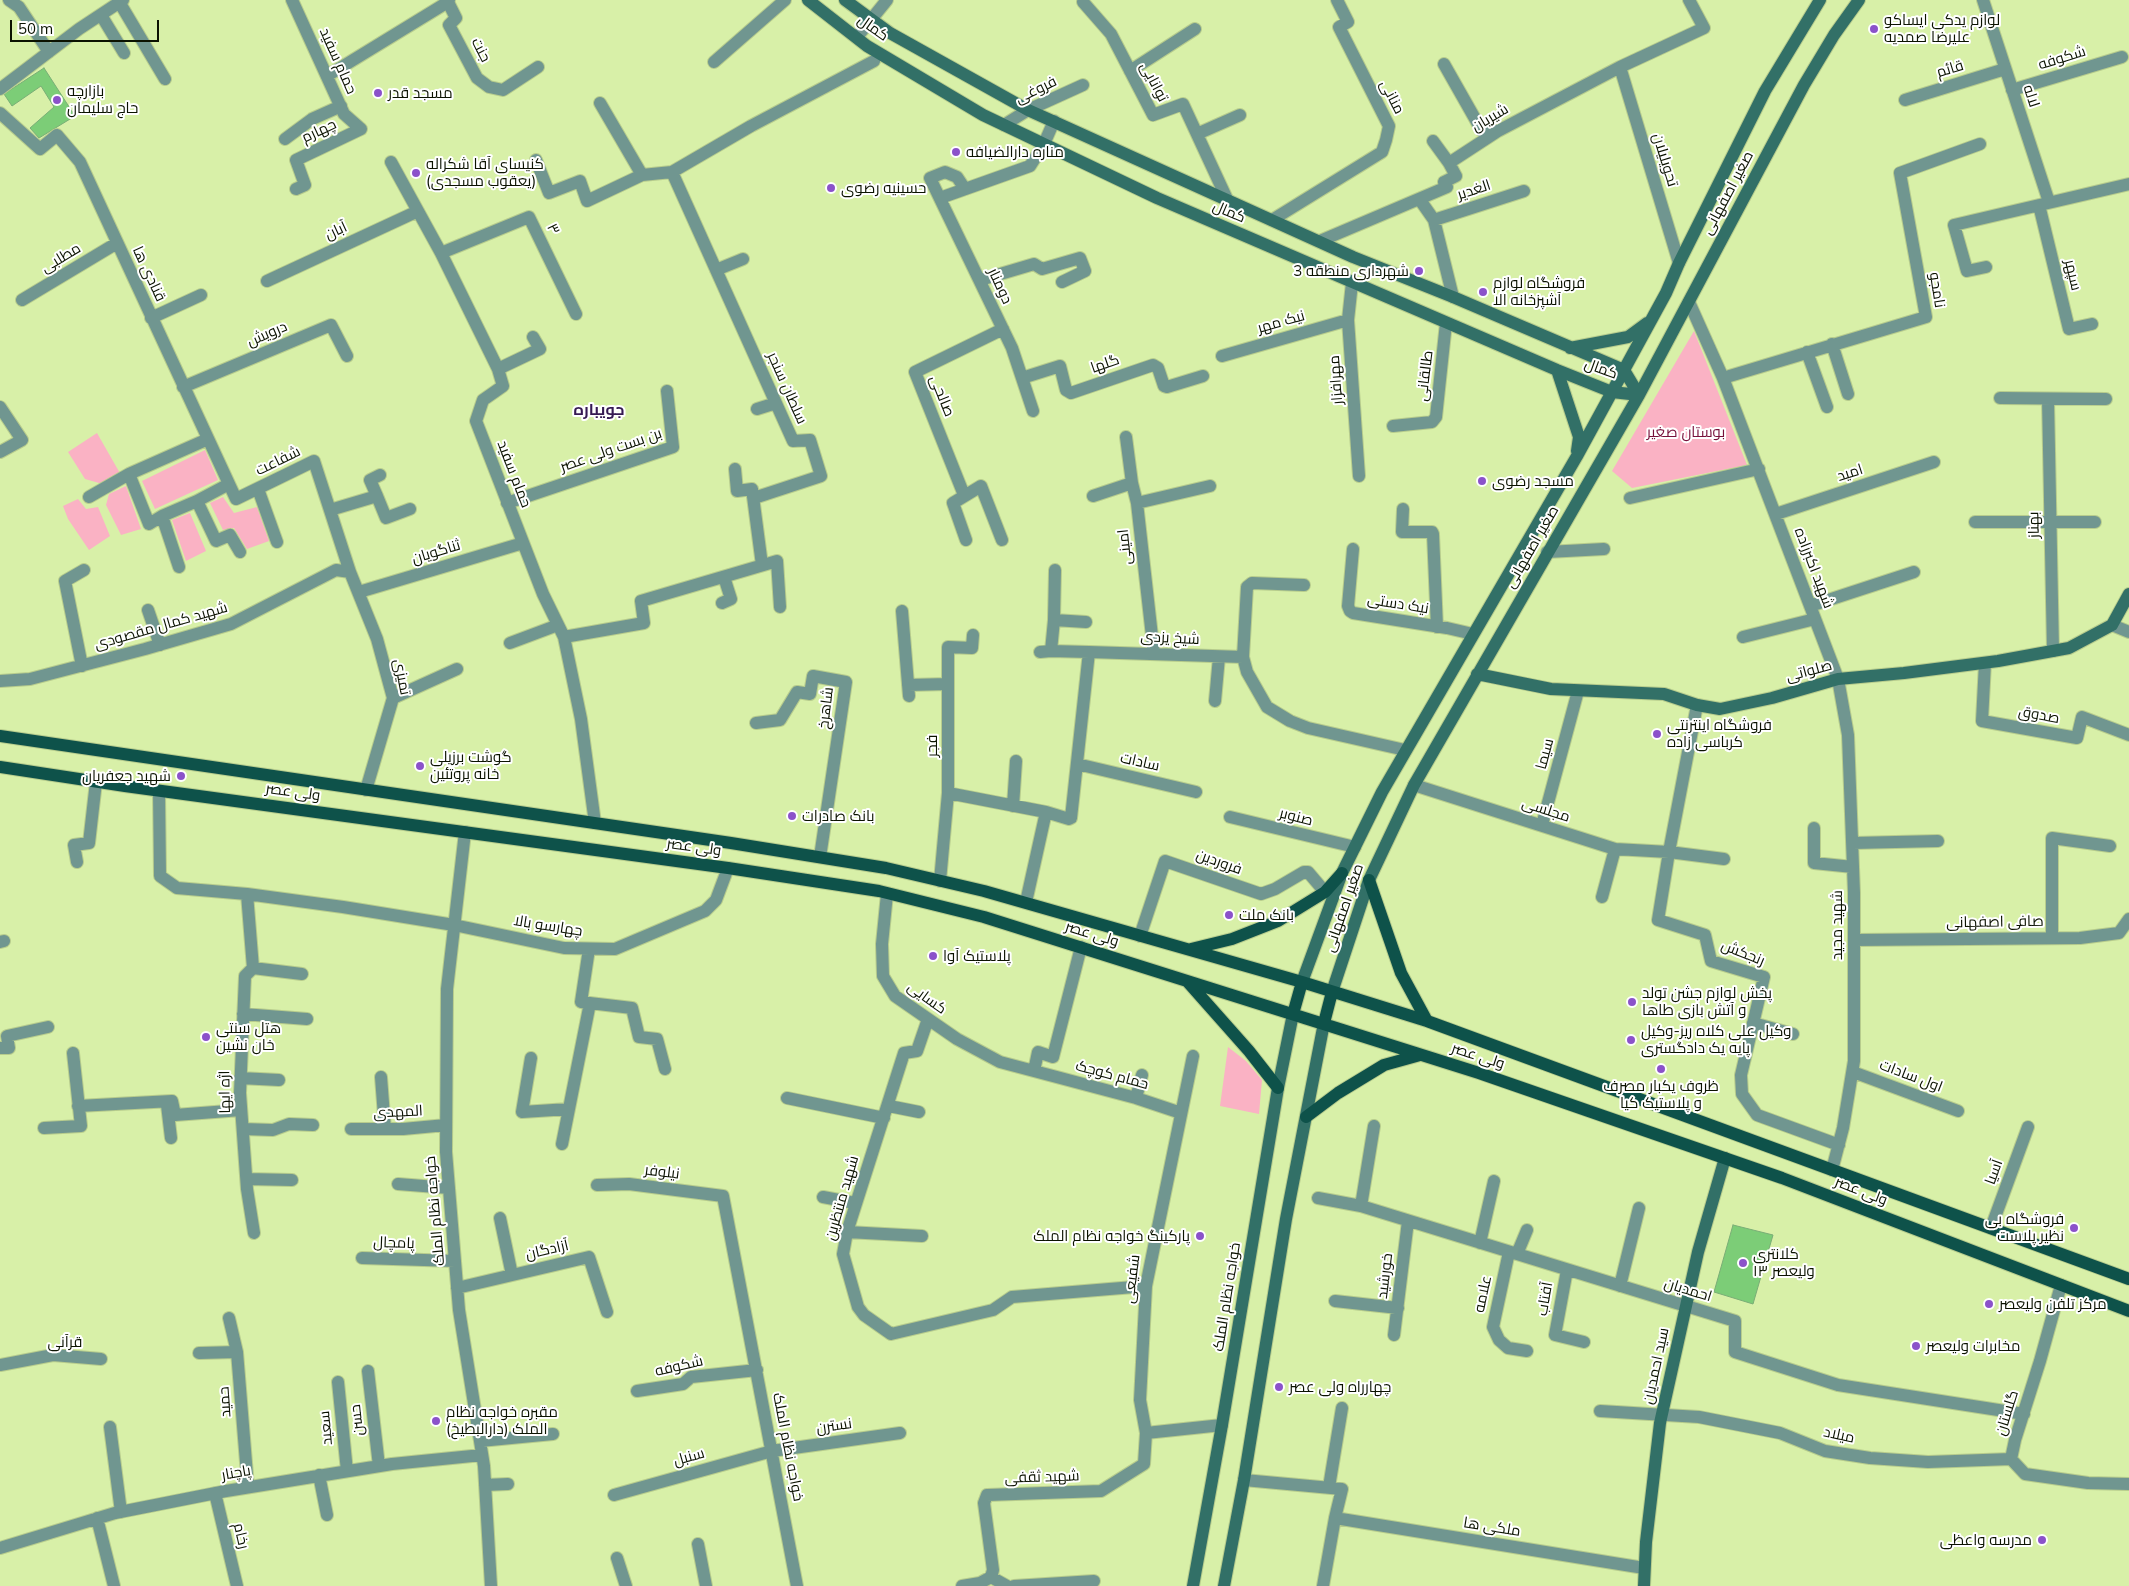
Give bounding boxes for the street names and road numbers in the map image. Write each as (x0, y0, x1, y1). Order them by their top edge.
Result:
street label: کمال (854, 11, 892, 45)
street label: حمام سفید (315, 25, 361, 97)
street label: جنت (467, 35, 495, 65)
street label: شکوفه (2036, 42, 2088, 74)
street label: قائم (1934, 56, 1966, 82)
street label: توانایی (1136, 59, 1172, 105)
street label: فروغی (1012, 72, 1060, 108)
street label: منانی (1376, 77, 1408, 117)
street label: لاله (2019, 83, 2043, 109)
street label: شیریان (1468, 100, 1512, 136)
street label: چهارم (299, 115, 339, 147)
street label: تحویلیلان (1648, 131, 1682, 189)
street label: صغیر اصفهانی (1698, 148, 1758, 238)
street label: الغدیر (1455, 176, 1493, 204)
street label: کمال (1210, 197, 1248, 227)
street label: آبان (322, 218, 350, 244)
street label: ۳ (543, 220, 563, 238)
street label: مطلبی (38, 239, 84, 277)
street label: قنادی ها (128, 244, 170, 304)
street label: سپهر (2061, 258, 2085, 292)
street label: دومنار (984, 265, 1016, 307)
street label: نامجو (1925, 271, 1949, 309)
street label: نیک مهر (1255, 307, 1307, 337)
street label: درویش (244, 317, 290, 351)
street label: سلطان سنجر (763, 349, 811, 427)
street label: طالقانی (1413, 350, 1437, 402)
street label: گلها (1088, 351, 1122, 377)
street label: مهرافزار (1325, 355, 1347, 405)
street label: کمال (1582, 355, 1620, 383)
street label: صالحی (926, 373, 958, 419)
street label: بن بست ولی عصر (558, 424, 664, 476)
street label: حمام سفید (493, 438, 535, 510)
street label: شفاعت (253, 442, 303, 480)
street label: امید (1835, 460, 1865, 486)
street label: صغیر اصفهانی (1501, 503, 1563, 591)
street label: بهناز (2025, 512, 2043, 538)
street label: شهید اکبرزاده (1790, 525, 1838, 611)
street label: امینی (1114, 528, 1136, 566)
street label: ثناگویان (409, 536, 463, 568)
street label: نیک دستی (1366, 590, 1430, 618)
street label: شهید کمال مقصودی (92, 598, 230, 654)
street label: شیخ یزدی (1140, 627, 1200, 649)
street label: صلواتی (1784, 656, 1834, 686)
street label: تمیزی (390, 657, 414, 697)
street label: شاهرخ (815, 686, 837, 730)
street label: صدوق (2017, 703, 2061, 727)
street label: فجر (923, 735, 941, 757)
street label: سیما (1532, 737, 1558, 771)
street label: سادات (1119, 749, 1161, 775)
street label: ولی عصر (264, 779, 322, 805)
street label: مجلسی (1520, 794, 1572, 826)
street label: صنوبر (1277, 804, 1315, 830)
street label: ولی عصر (665, 834, 723, 860)
street label: فروردین (1194, 845, 1244, 879)
street label: صغیر اصفهانی (1320, 861, 1368, 955)
street label: شهید مجید (1828, 890, 1846, 960)
street label: چهارسو بالا (512, 912, 584, 940)
street label: صافی اصفهانی (1946, 912, 2044, 932)
street label: ولی عصر (1063, 917, 1121, 951)
street label: رنجکش (1719, 936, 1767, 970)
street label: کسایی (904, 978, 950, 1018)
street label: ولی عصر (1449, 1039, 1507, 1073)
street label: اول سادات (1877, 1056, 1945, 1096)
street label: حمام کوچک (1074, 1057, 1150, 1093)
street label: اژه ایها (216, 1070, 234, 1114)
street label: المهدی (373, 1102, 423, 1122)
street label: شهید منتظرین (821, 1154, 863, 1242)
street label: خواجه نظام الملک (421, 1155, 449, 1267)
street label: آسیا (1981, 1157, 2007, 1187)
street label: نیلوفر (643, 1161, 681, 1183)
street label: ولی عصر (1832, 1173, 1890, 1209)
street label: پامچال (373, 1233, 415, 1253)
street label: آزادگان (524, 1236, 570, 1264)
street label: خواجه نظام الملک (1210, 1241, 1244, 1353)
street label: خورشید (1373, 1252, 1397, 1300)
street label: شفیعی (1120, 1253, 1144, 1305)
street label: علامه (1470, 1274, 1496, 1314)
street label: احمدیان (1662, 1274, 1714, 1306)
street label: آفتاب (1533, 1281, 1557, 1317)
street label: سید احمدیان (1639, 1326, 1673, 1406)
street label: قرآنی (48, 1333, 82, 1351)
street label: شکوفه (653, 1352, 705, 1380)
street label: حمید (215, 1386, 235, 1418)
street label: گلستان (1992, 1388, 2022, 1438)
street label: خواجه نظام الملک (769, 1391, 807, 1503)
street label: حسن (346, 1403, 368, 1437)
street label: سعید (316, 1410, 336, 1446)
street label: نسترن (815, 1415, 853, 1437)
street label: میلاد (1822, 1423, 1856, 1447)
street label: سنبل (671, 1444, 707, 1470)
street label: پاچنار (220, 1462, 252, 1484)
street label: شهید ثقفی (1004, 1467, 1080, 1487)
street label: ملکی ها (1462, 1514, 1522, 1540)
street label: رخام (229, 1521, 253, 1551)

